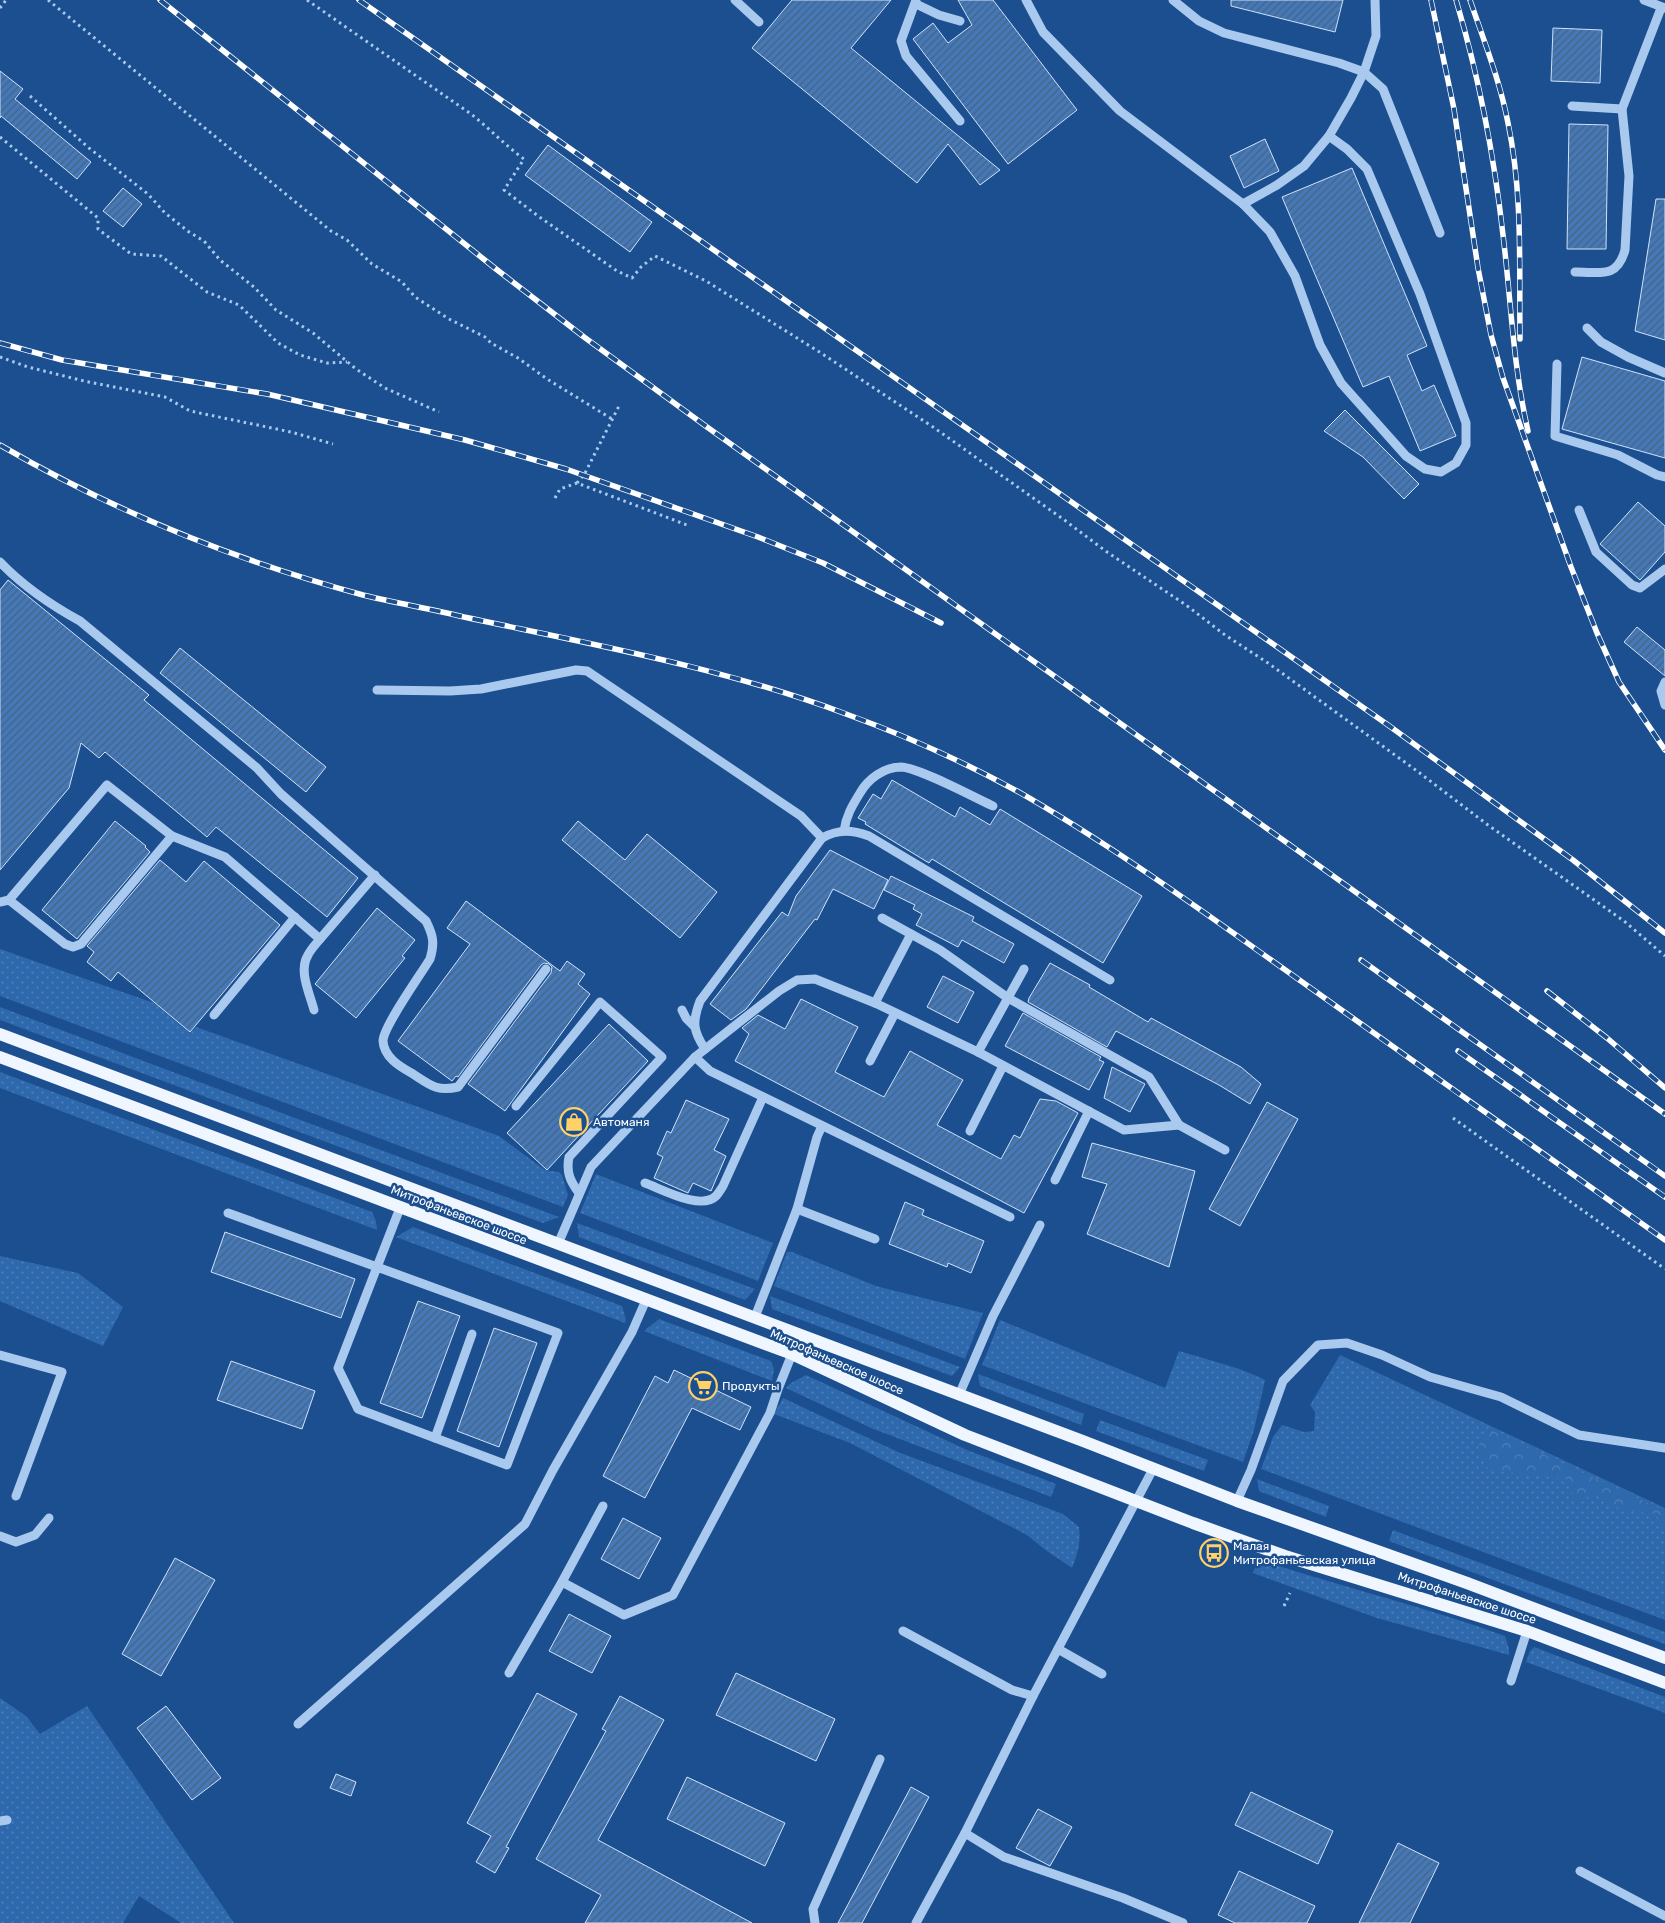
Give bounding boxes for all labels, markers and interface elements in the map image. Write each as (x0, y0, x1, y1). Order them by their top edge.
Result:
shop icon: Автоманя (559, 1107, 589, 1137)
place label: Автоманя (593, 1115, 649, 1129)
street label: Митрофаньевское шоссе (389, 1183, 529, 1248)
street label: Митрофаньевское шоссе (768, 1326, 906, 1398)
supermarket icon: Продукты (688, 1371, 718, 1401)
place label: Продукты (722, 1379, 779, 1393)
bus stop icon: Малая Митрофаньевская улица (1199, 1538, 1229, 1568)
place label: Малая Митрофаньевская улица (1233, 1539, 1376, 1567)
street label: Митрофаньевское шоссе (1396, 1569, 1538, 1627)

